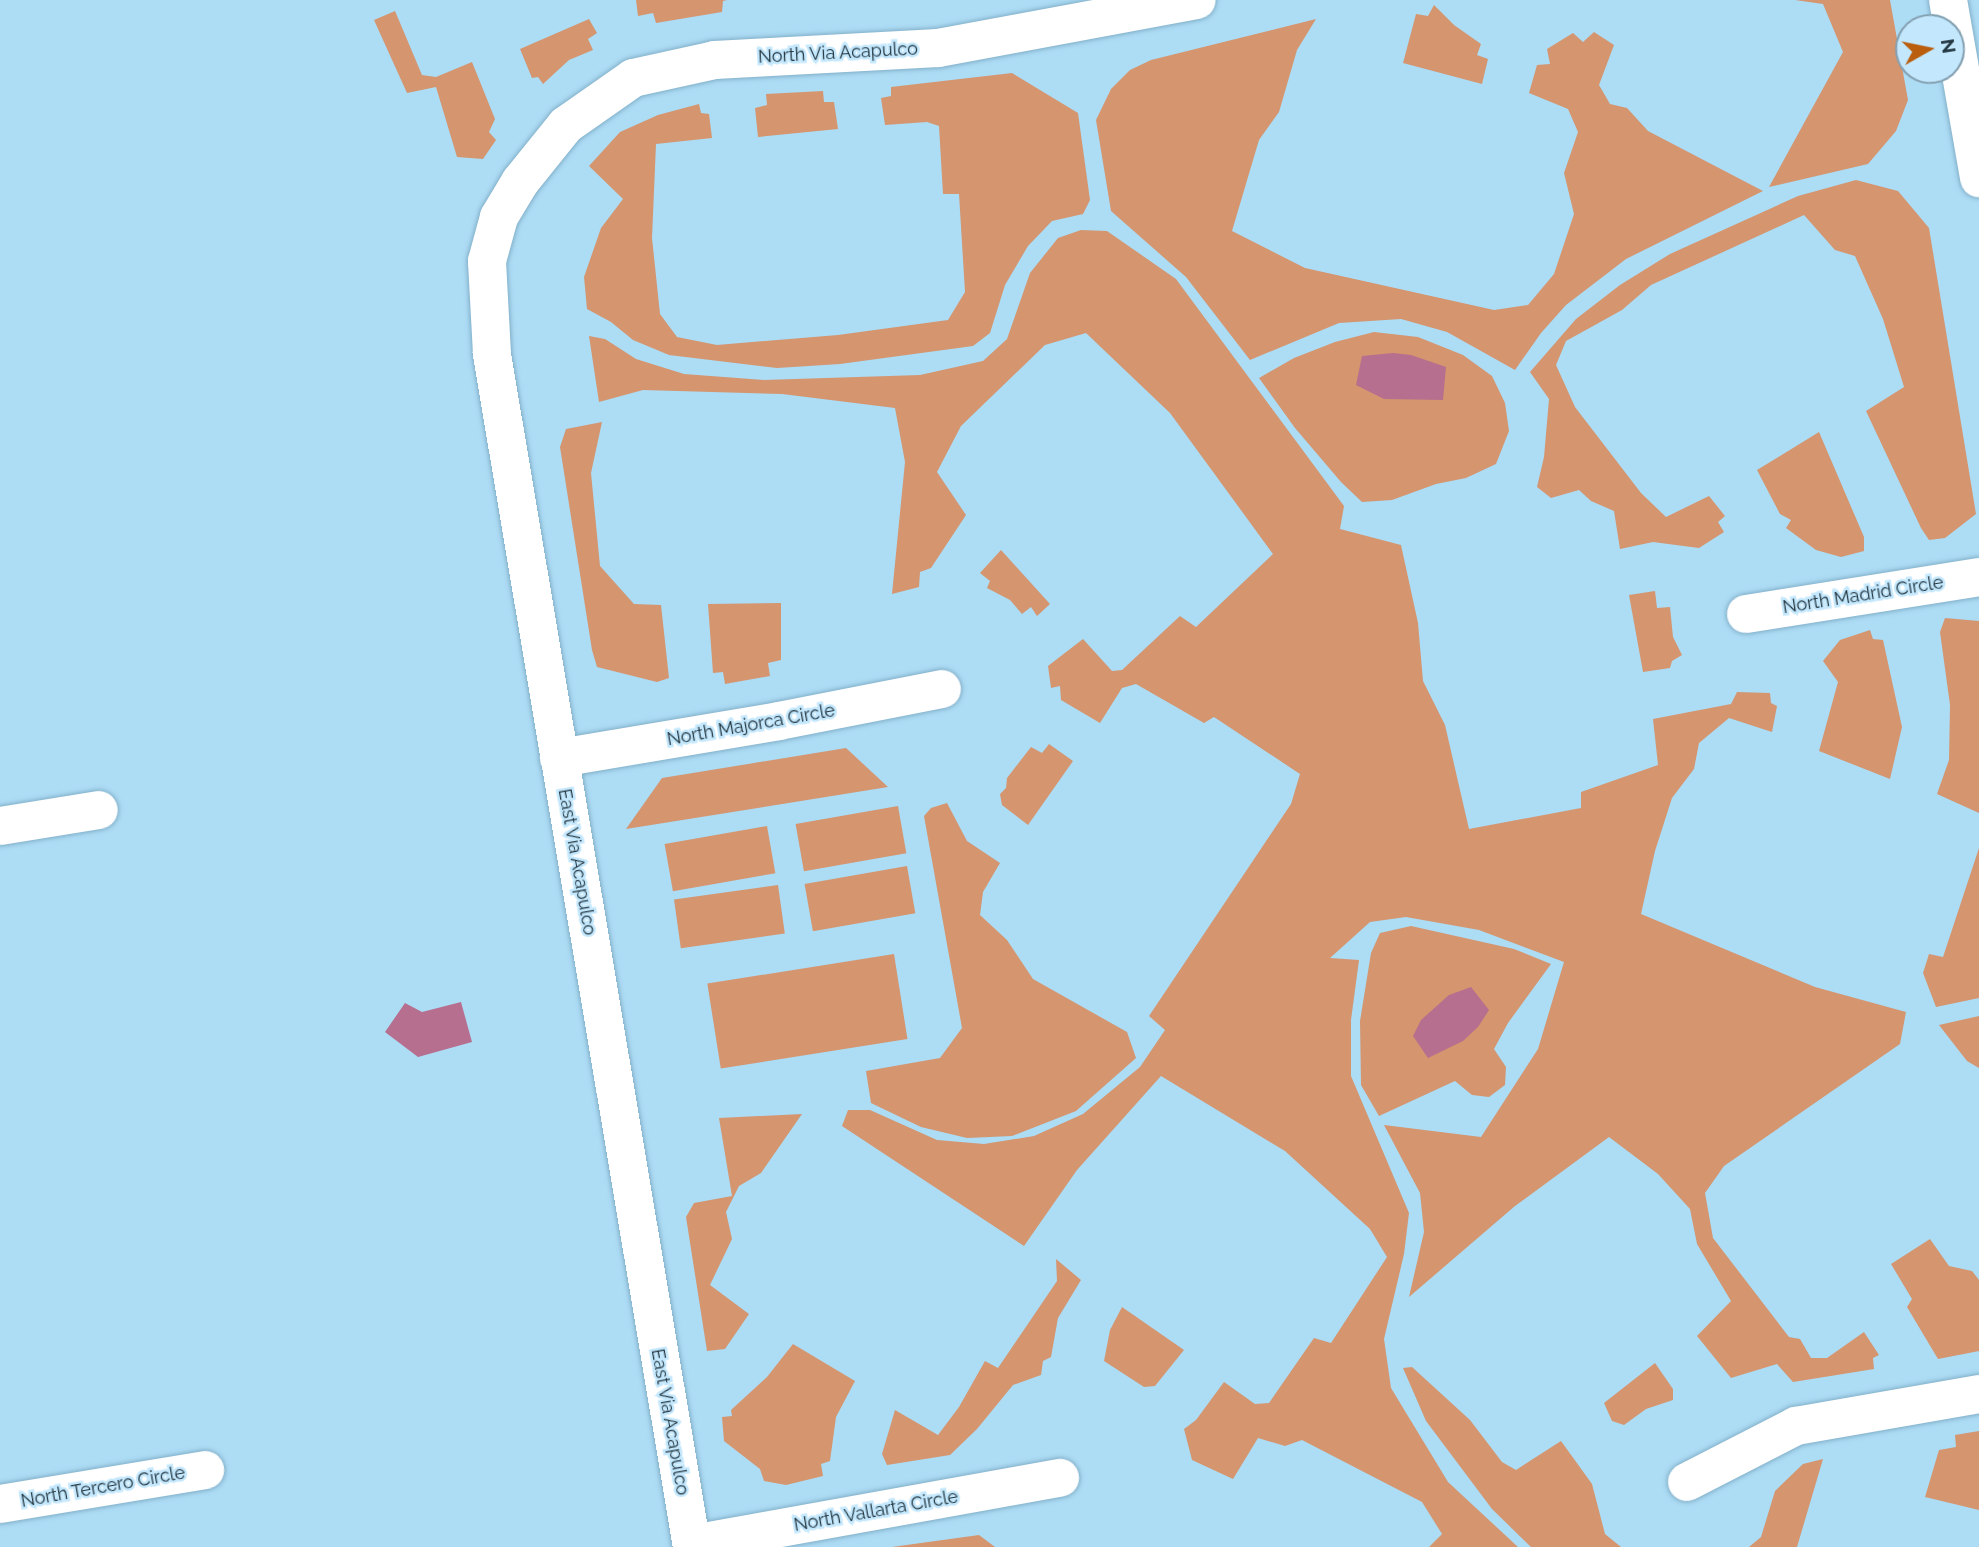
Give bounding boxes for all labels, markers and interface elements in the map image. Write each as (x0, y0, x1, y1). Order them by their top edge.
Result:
north arrow (1895, 14, 1965, 84)
text: N (1937, 37, 1961, 55)
street label: North Via Acapulco (757, 38, 919, 68)
street label: North Madrid Circle (1781, 572, 1945, 618)
street label: North Majorca Circle (665, 700, 837, 750)
street label: East Via Acapulco (553, 787, 601, 937)
street label: East Via Acapulco (646, 1347, 694, 1497)
street label: North Tercero Circle (19, 1462, 187, 1512)
street label: North Vallarta Circle (792, 1486, 960, 1536)

